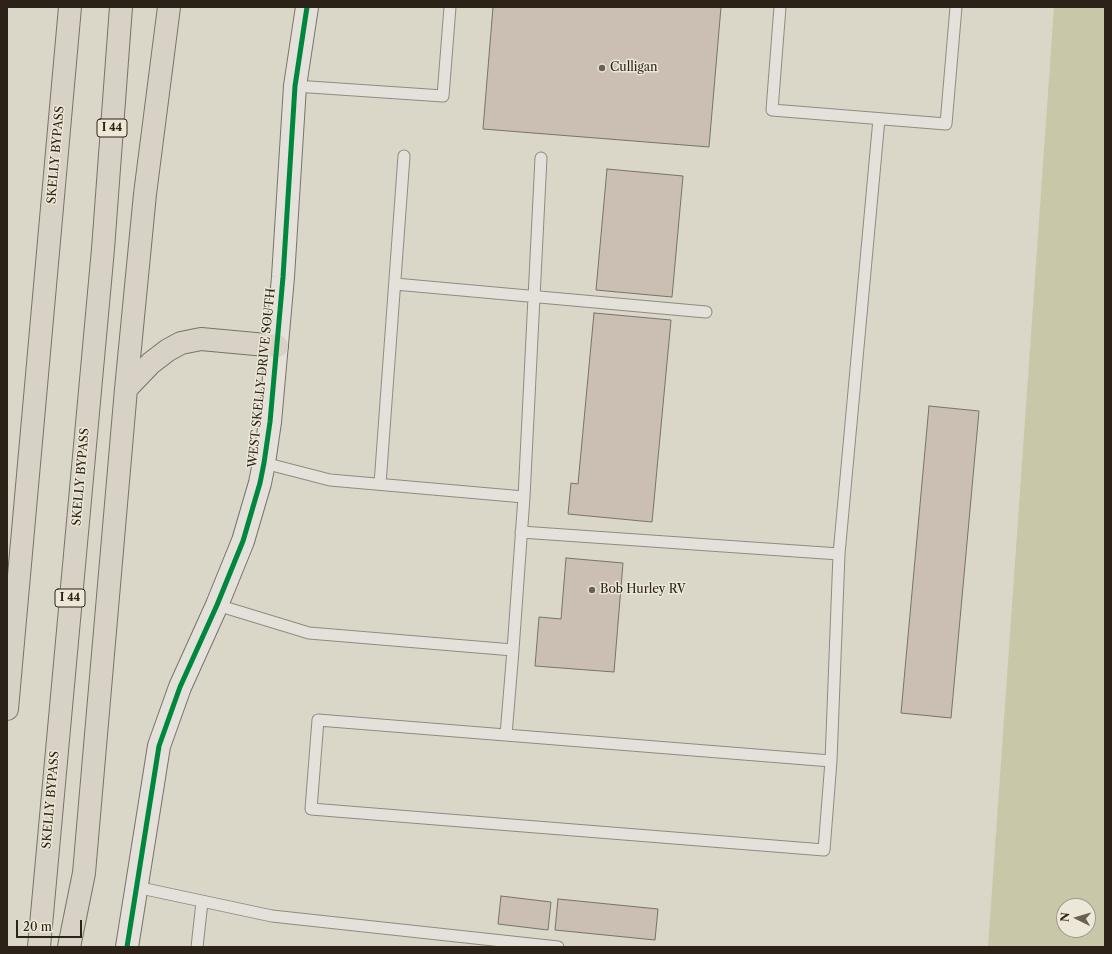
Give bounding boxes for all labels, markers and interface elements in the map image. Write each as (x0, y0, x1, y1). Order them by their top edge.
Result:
place label: Culligan (610, 61, 658, 75)
marker: Culligan (597, 63, 607, 73)
street label: SKELLY BYPASS (45, 105, 67, 205)
road number: I 44 (97, 119, 127, 137)
street label: WEST SKELLY DRIVE SOUTH (245, 287, 279, 469)
street label: SKELLY BYPASS (70, 427, 92, 527)
place label: Bob Hurley RV (600, 583, 686, 597)
marker: Bob Hurley RV (587, 585, 597, 595)
road number: I 44 (55, 589, 85, 607)
street label: SKELLY BYPASS (40, 750, 62, 850)
north arrow (1056, 898, 1096, 938)
scale bar (18, 912, 84, 938)
text: N (1058, 912, 1072, 922)
text: 20 m (23, 919, 52, 934)

